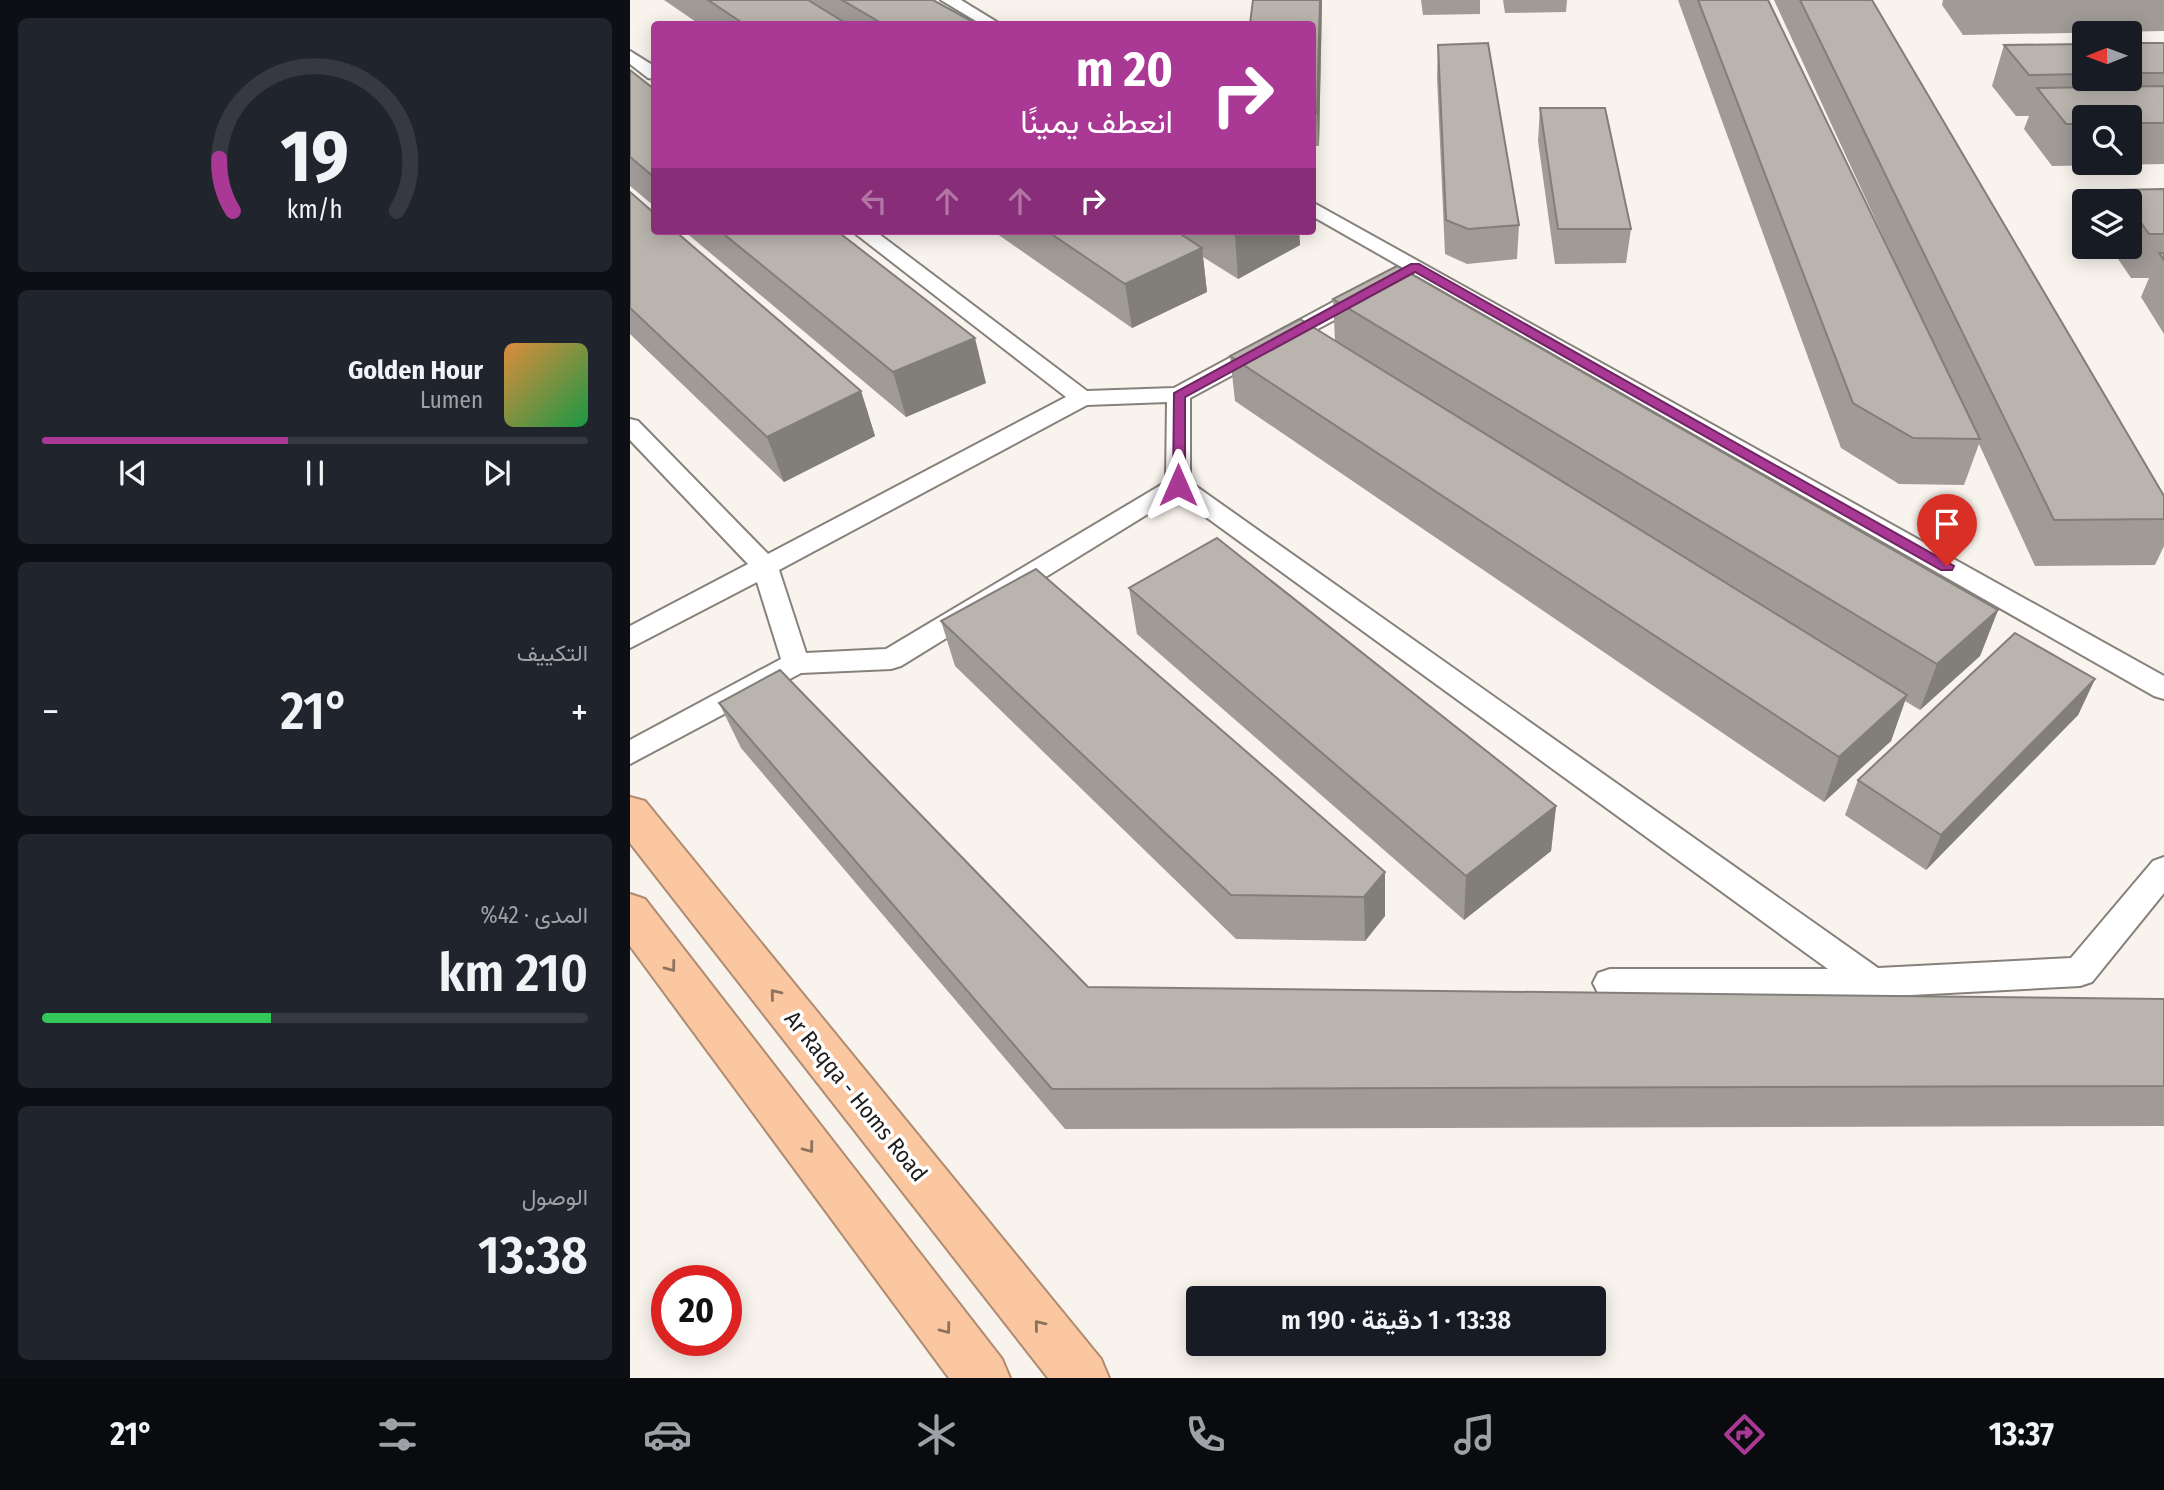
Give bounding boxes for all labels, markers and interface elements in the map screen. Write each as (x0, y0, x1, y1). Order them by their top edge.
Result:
north arrow (2072, 21, 2142, 91)
map controls (2072, 21, 2142, 259)
text: 20 m (1076, 40, 1173, 99)
icon: right (1197, 49, 1288, 140)
text: انعطف يمينًا (1020, 103, 1173, 141)
button: search (2072, 105, 2142, 175)
text: 19 (281, 113, 349, 200)
icon: left (855, 182, 893, 220)
icon: ahead (928, 182, 966, 220)
icon: ahead (1001, 182, 1039, 220)
icon: right (1074, 182, 1112, 220)
button: layers (2072, 189, 2142, 259)
text: km/h (287, 195, 343, 225)
text: Golden Hour (348, 355, 483, 386)
text: Lumen (420, 386, 483, 414)
position arrow (1141, 448, 1215, 522)
icon: previous (114, 454, 152, 492)
icon: pause (296, 454, 334, 492)
icon: next (478, 454, 516, 492)
pin (1917, 494, 1977, 566)
icon: arrive (1928, 505, 1966, 543)
text: التكييف (517, 639, 588, 667)
text: 21° (280, 680, 349, 743)
text: − (42, 689, 59, 735)
text: + (571, 689, 588, 735)
text: المدى · 42% (481, 901, 588, 929)
text: 210 km (439, 942, 588, 1005)
one-way arrow (663, 959, 676, 971)
one-way arrow (770, 990, 783, 1002)
street label: Ar Raqqa - Homs Road (779, 1005, 933, 1187)
one-way arrow (800, 1140, 813, 1153)
text: الوصول (522, 1183, 588, 1211)
text: 13:38 (478, 1224, 588, 1287)
speed limit sign: 20 (651, 1265, 742, 1356)
text: 13:38 · 1 دقيقة · 190 m (1281, 1305, 1511, 1336)
one-way arrow (1035, 1320, 1048, 1332)
one-way arrow (938, 1321, 950, 1334)
icon: filters (373, 1410, 422, 1459)
icon: car (643, 1410, 692, 1459)
icon: climate (912, 1410, 961, 1459)
icon: phone (1181, 1410, 1230, 1459)
icon: music (1450, 1410, 1499, 1459)
icon: directions (1720, 1410, 1769, 1459)
text: 21° (110, 1415, 153, 1453)
text: 13:37 (1989, 1415, 2054, 1453)

